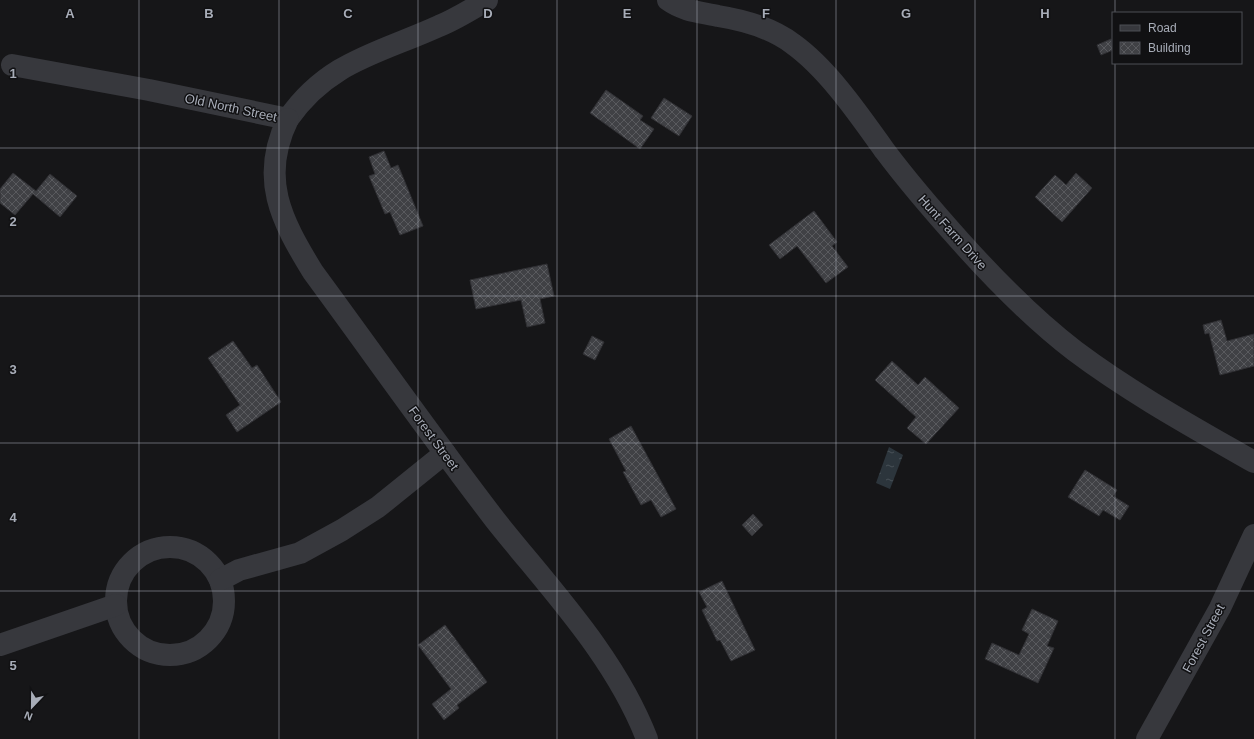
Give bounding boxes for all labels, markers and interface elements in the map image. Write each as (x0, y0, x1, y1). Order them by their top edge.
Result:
text: A (65, 6, 75, 21)
text: B (204, 6, 214, 21)
text: C (343, 6, 353, 21)
text: D (483, 6, 493, 21)
text: E (623, 6, 632, 21)
text: F (762, 6, 770, 21)
text: G (901, 6, 911, 21)
text: H (1040, 6, 1050, 21)
legend (1112, 12, 1242, 64)
text: Road (1148, 21, 1177, 35)
text: Building (1148, 41, 1191, 55)
text: 1 (9, 66, 17, 81)
street label: Old North Street (183, 90, 279, 125)
street label: Hunt Farm Drive (915, 192, 990, 273)
text: 2 (9, 214, 17, 229)
text: 3 (9, 362, 17, 377)
street label: Forest Street (405, 403, 462, 473)
text: 4 (9, 510, 17, 525)
street label: Forest Street (1179, 601, 1228, 675)
text: 5 (9, 658, 17, 673)
north arrow (12, 687, 52, 727)
text: N (22, 709, 34, 723)

